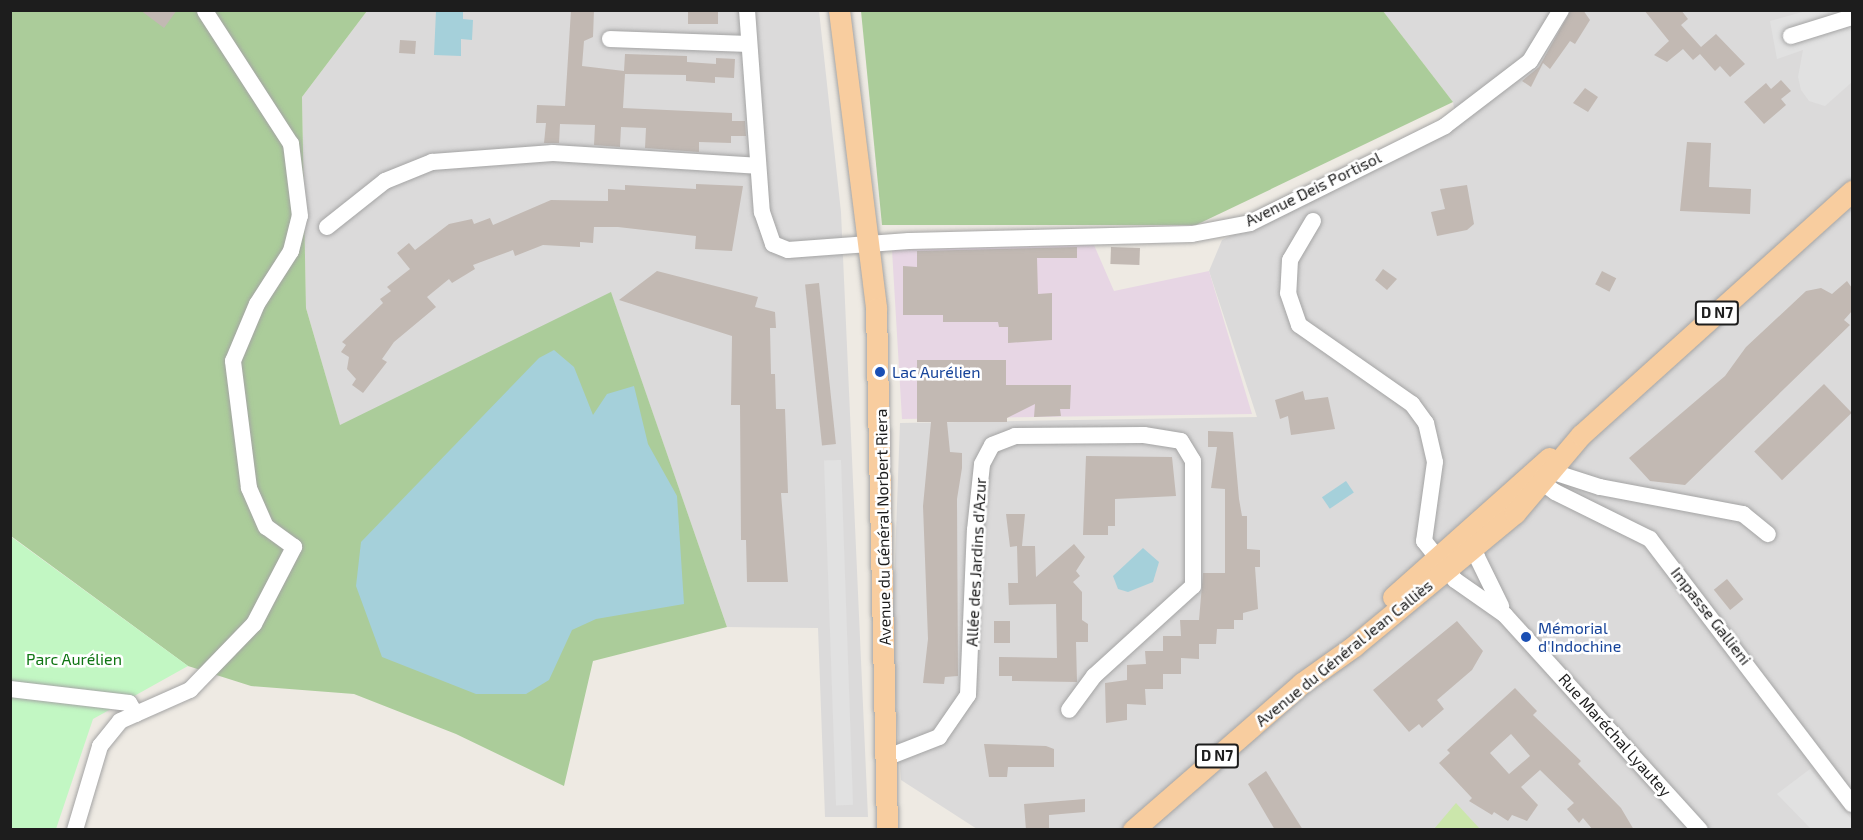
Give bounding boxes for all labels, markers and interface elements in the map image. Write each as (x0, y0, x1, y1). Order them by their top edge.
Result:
street label: Avenue Deis Portisol (1242, 148, 1384, 230)
road number: D N7 (1694, 301, 1740, 325)
place label: Lac Aurélien (892, 362, 981, 382)
marker: Lac Aurélien (873, 365, 887, 379)
street label: Avenue du Général Norbert Riera (871, 408, 895, 646)
street label: Allée des Jardins d'Azur (962, 477, 990, 647)
street label: Impasse Gallieni (1667, 563, 1755, 669)
street label: Avenue du Général Jean Calliès (1251, 575, 1437, 731)
place label: Mémorial d'Indochine (1538, 618, 1621, 656)
marker: Mémorial d'Indochine (1519, 630, 1533, 644)
park label: Parc Aurélien (26, 649, 122, 669)
street label: Rue Maréchal Lyautey (1554, 669, 1676, 801)
road number: D N7 (1194, 744, 1240, 768)

